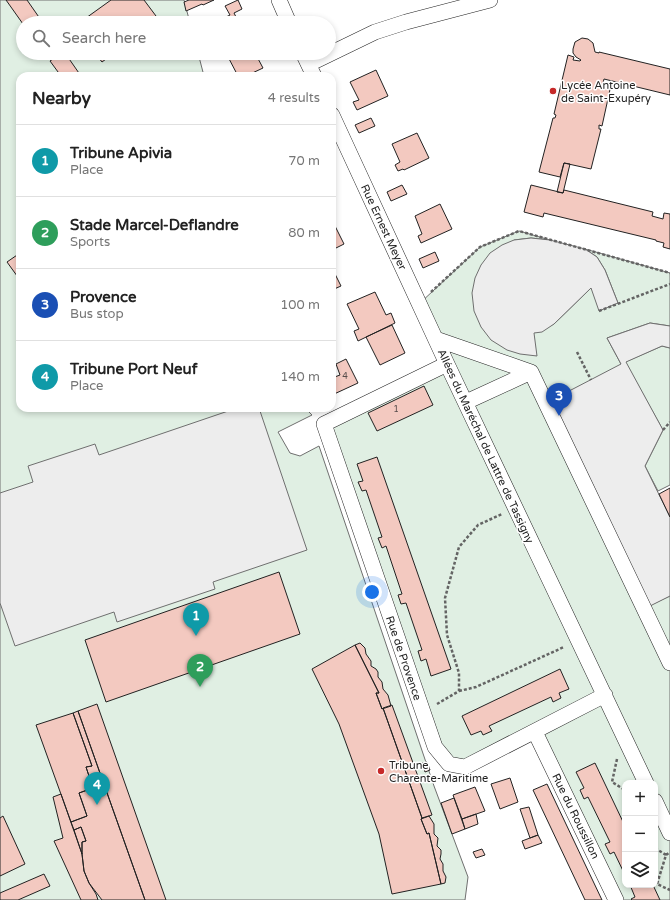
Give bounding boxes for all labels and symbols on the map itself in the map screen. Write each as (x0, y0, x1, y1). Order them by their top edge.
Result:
place label: Lycée Antoine de Saint-Exupéry (561, 79, 651, 105)
marker: Lycée Antoine de Saint-Exupéry (548, 86, 558, 96)
street label: Rue Ernest Meyer (358, 182, 409, 273)
street label: Allées du Maréchal de Lattre de Tassigny (435, 347, 536, 545)
house number: 4 (342, 371, 348, 382)
pin: 3 (546, 383, 572, 416)
house number: 1 (393, 404, 399, 415)
your location (362, 582, 382, 602)
pin: 1 (183, 603, 209, 636)
street label: Rue de Provence (383, 614, 424, 702)
pin: 2 (187, 654, 213, 687)
place label: Tribune Charente-Maritime (389, 759, 488, 785)
marker: Tribune Charente-Maritime (376, 766, 386, 776)
street label: Rue du Roussillon (549, 771, 602, 861)
pin: 4 (84, 772, 110, 805)

